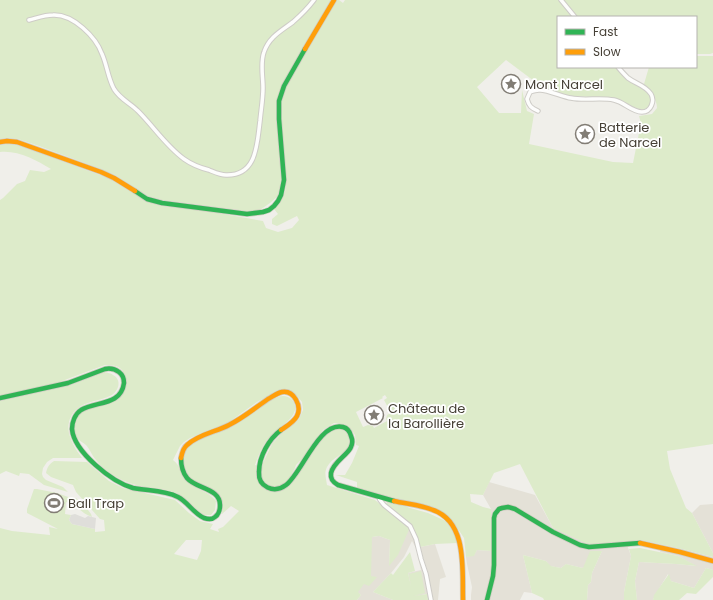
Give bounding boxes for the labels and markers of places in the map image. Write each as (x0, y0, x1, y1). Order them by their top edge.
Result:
place icon: Mont Narcel (500, 73, 522, 95)
place label: Mont Narcel (525, 75, 603, 94)
place label: Batterie de Narcel (599, 118, 661, 152)
place icon: Batterie de Narcel (574, 123, 596, 145)
place label: Château de la Barollière (388, 399, 465, 433)
place icon: Château de la Barollière (363, 404, 385, 426)
sports icon: Ball Trap (43, 492, 65, 514)
place label: Ball Trap (68, 494, 124, 513)

